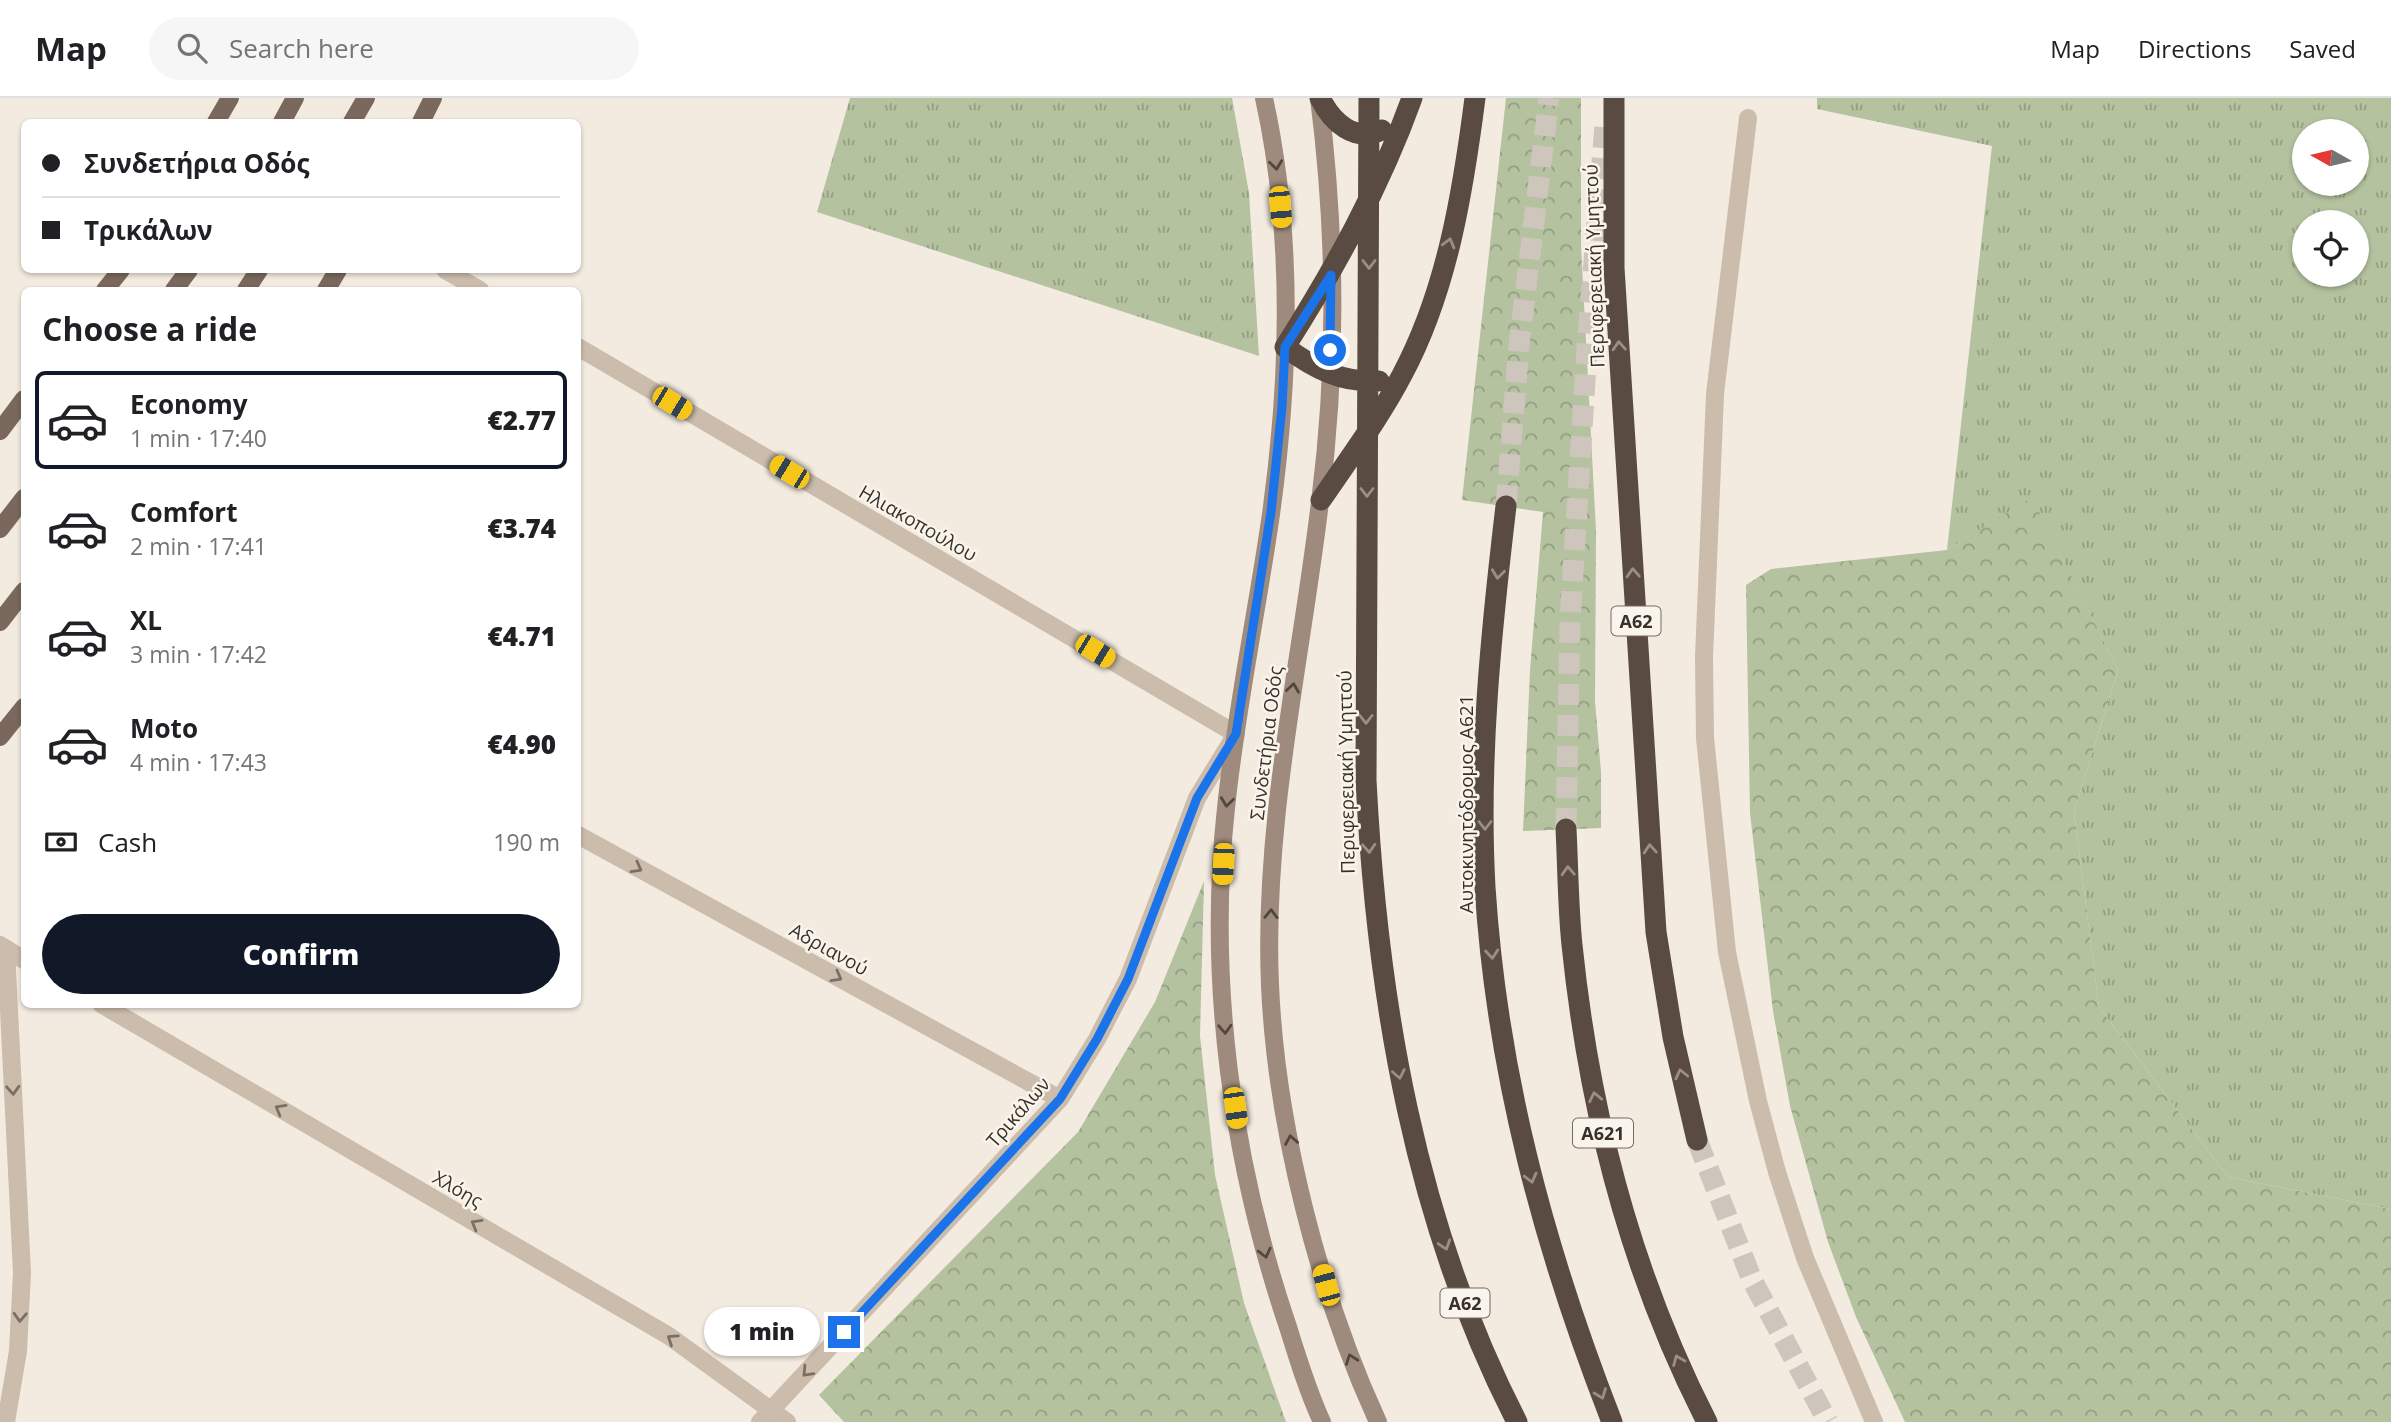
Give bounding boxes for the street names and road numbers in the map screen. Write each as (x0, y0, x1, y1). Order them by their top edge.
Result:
street label: Περιφερειακή Υμηττού (1577, 164, 1611, 368)
street label: Ηλιακοπούλου (854, 479, 982, 567)
road number: Α62 (1612, 606, 1660, 636)
street label: Συνδετήρια Οδός (1244, 665, 1288, 821)
street label: Περιφερειακή Υμηττού (1331, 670, 1361, 874)
street label: Αυτοκινητόδρομος Α621 (1453, 695, 1479, 913)
street label: Αδριανού (785, 917, 873, 981)
street label: Τρικάλων (980, 1071, 1056, 1153)
road number: Α621 (1573, 1118, 1633, 1148)
street label: Χλόης (428, 1164, 488, 1214)
road number: Α62 (1440, 1288, 1490, 1318)

